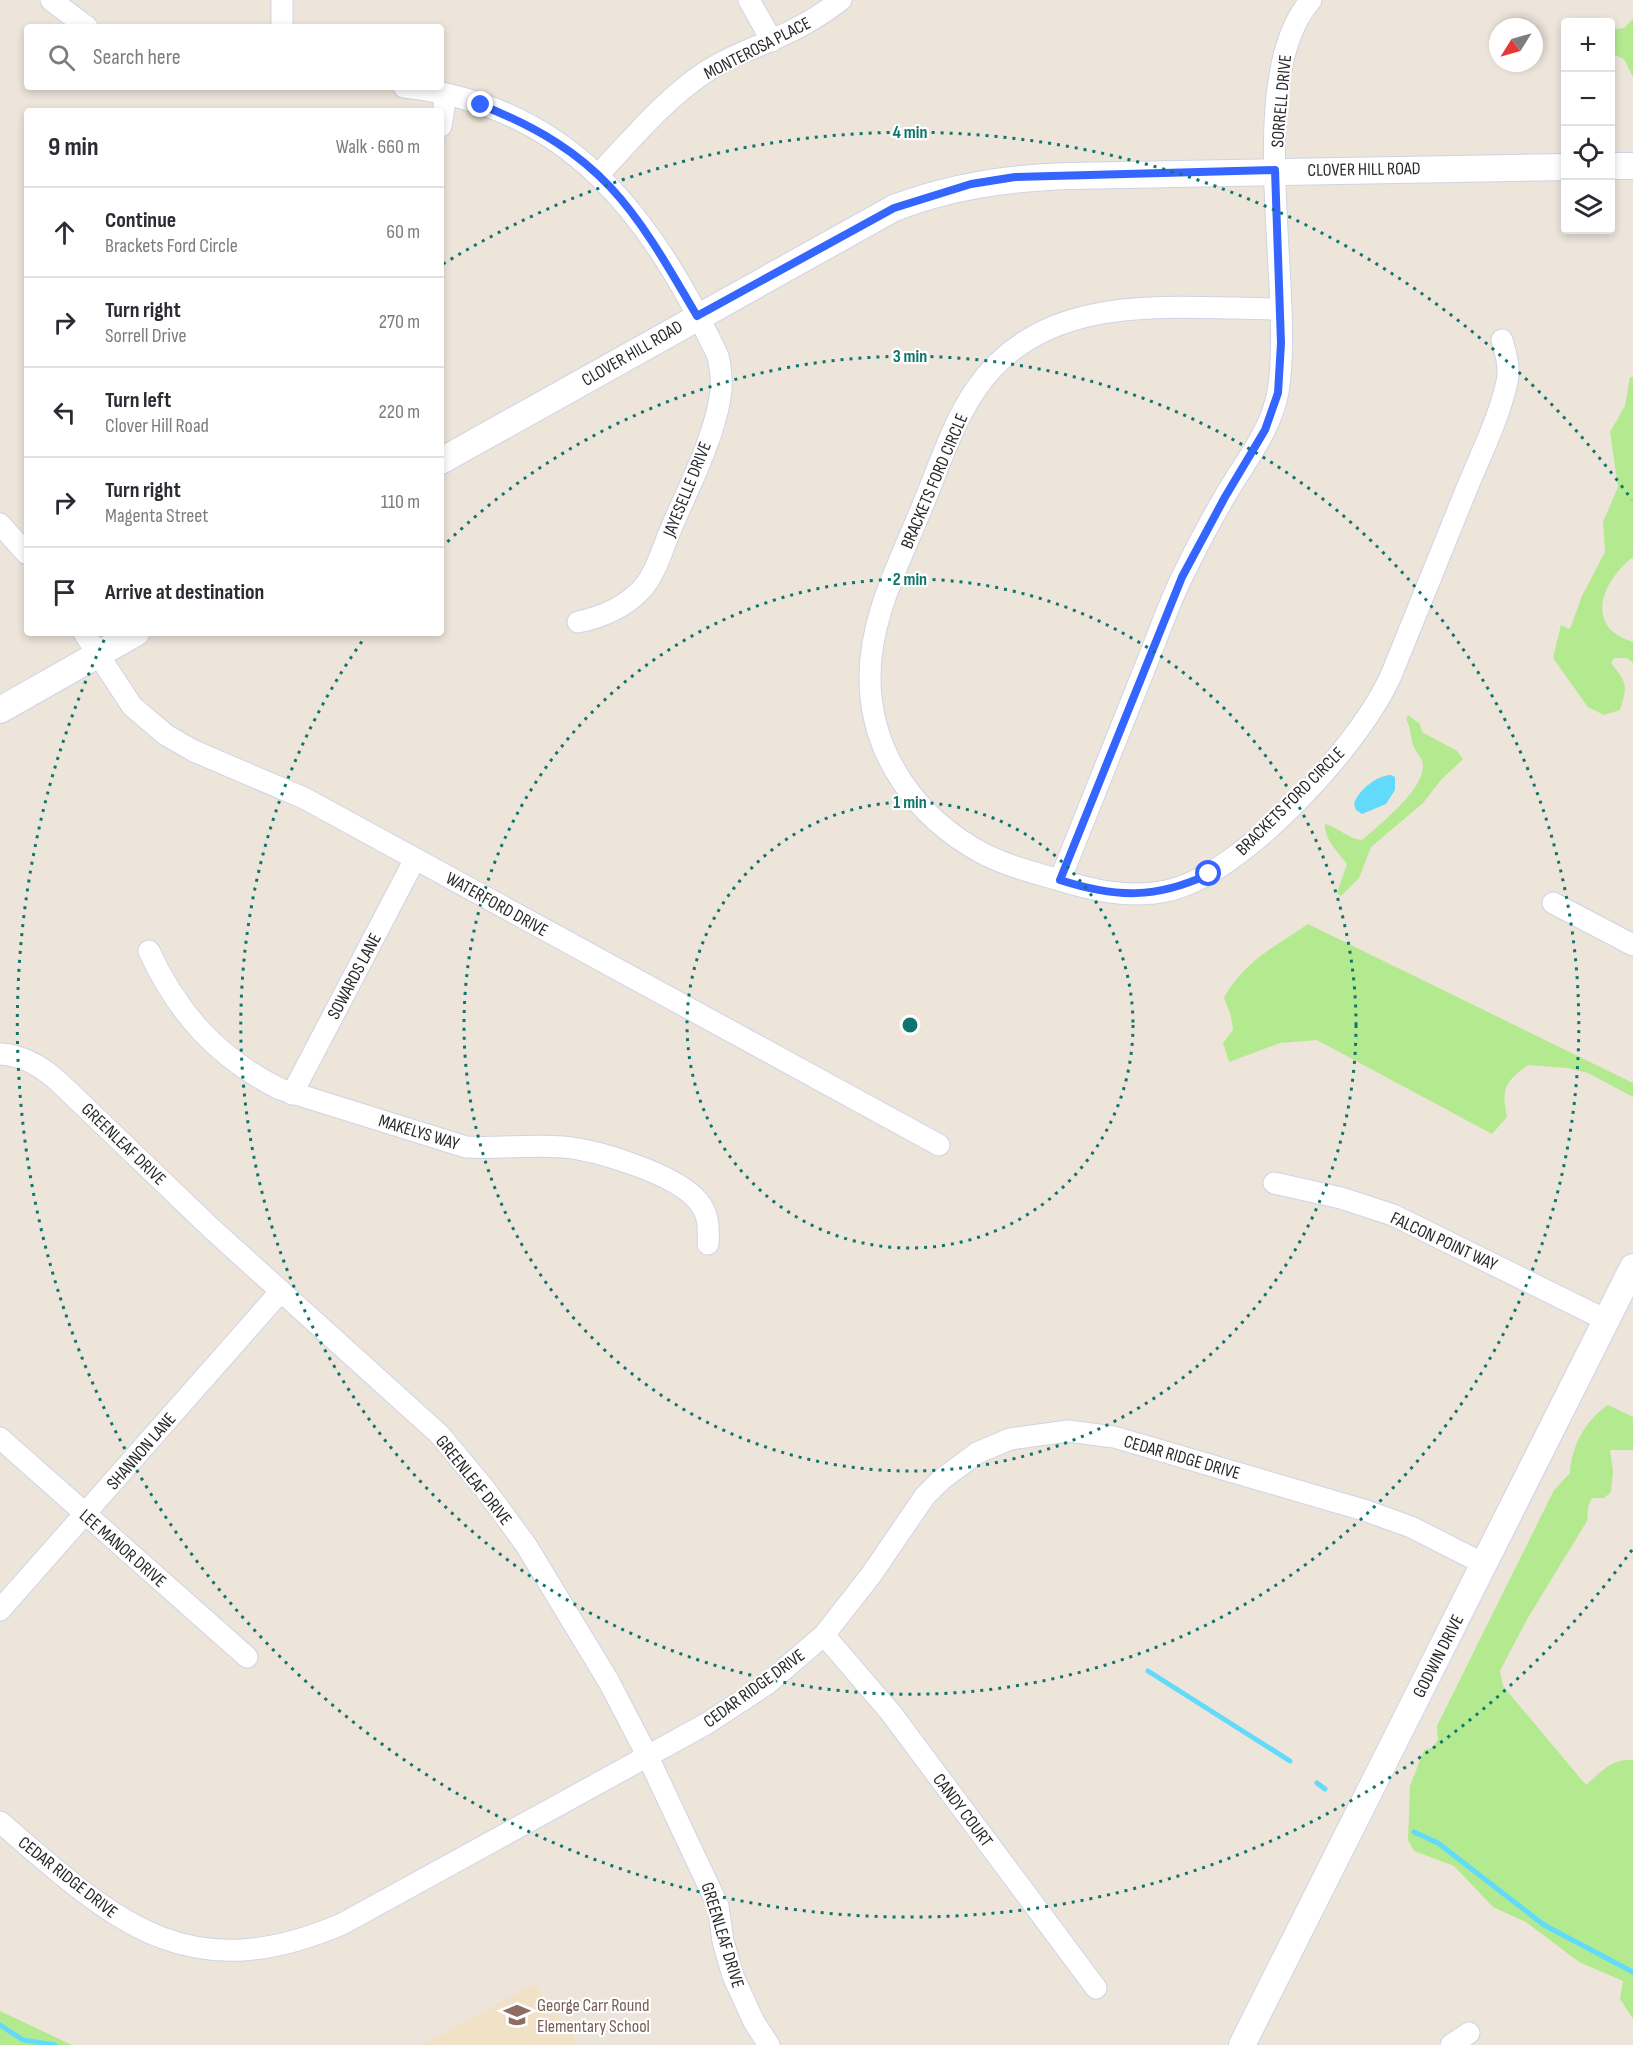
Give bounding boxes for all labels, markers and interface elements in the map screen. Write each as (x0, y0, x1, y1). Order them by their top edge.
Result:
street label: MONTEROSA PLACE (700, 13, 814, 84)
north arrow (1489, 18, 1543, 72)
map controls (1561, 18, 1615, 234)
button: + (1561, 18, 1615, 72)
search box (24, 24, 444, 90)
icon: search (45, 41, 78, 74)
text: Search here (93, 44, 180, 71)
street label: SORRELL DRIVE (1267, 54, 1296, 148)
button: − (1561, 72, 1615, 126)
route end (467, 91, 493, 117)
text: 4 min (893, 122, 927, 143)
button: locate (1561, 126, 1615, 180)
text: 9 min (48, 132, 98, 163)
text: Walk · 660 m (336, 135, 420, 159)
street label: CLOVER HILL ROAD (1307, 158, 1421, 181)
button: layers (1561, 180, 1615, 234)
text: Continue (105, 207, 176, 234)
icon: ahead (48, 216, 81, 249)
text: 60 m (386, 220, 420, 244)
text: Brackets Ford Circle (105, 234, 238, 258)
text: Turn right (105, 297, 181, 324)
icon: right (48, 306, 81, 339)
text: 270 m (379, 310, 420, 334)
street label: CLOVER HILL ROAD (578, 316, 686, 391)
text: Sorrell Drive (105, 324, 187, 348)
text: 3 min (893, 346, 927, 367)
text: Turn left (105, 387, 171, 414)
icon: left (48, 396, 81, 429)
text: 220 m (379, 400, 420, 424)
street label: BRACKETS FORD CIRCLE (897, 410, 972, 552)
text: Clover Hill Road (105, 414, 209, 438)
street label: JAYESELLE DRIVE (659, 439, 716, 541)
text: Turn right (105, 477, 181, 504)
icon: right (48, 486, 81, 519)
text: 110 m (381, 490, 420, 514)
text: Magenta Street (105, 504, 208, 528)
text: 2 min (893, 569, 927, 590)
icon: arrive (48, 576, 81, 609)
text: Arrive at destination (105, 579, 264, 606)
street label: BRACKETS FORD CIRCLE (1232, 743, 1349, 860)
text: 1 min (893, 792, 927, 813)
route start (1195, 860, 1221, 886)
street label: WATERFORD DRIVE (442, 868, 551, 941)
street label: SOWARDS LANE (323, 930, 386, 1023)
centre of rings (900, 1015, 920, 1035)
street label: GREENLEAF DRIVE (77, 1099, 170, 1190)
street label: MAKELYS WAY (376, 1110, 462, 1155)
street label: FALCON POINT WAY (1387, 1208, 1501, 1276)
street label: SHANNON LANE (102, 1409, 180, 1494)
street label: GREENLEAF DRIVE (431, 1431, 516, 1529)
street label: CEDAR RIDGE DRIVE (1121, 1431, 1242, 1484)
street label: LEE MANOR DRIVE (75, 1505, 170, 1592)
street label: GODWIN DRIVE (1409, 1611, 1468, 1701)
street label: CEDAR RIDGE DRIVE (700, 1645, 809, 1732)
street label: CANDY COURT (928, 1770, 997, 1851)
street label: CEDAR RIDGE DRIVE (14, 1832, 121, 1923)
street label: GREENLEAF DRIVE (697, 1880, 749, 1990)
place label: George Carr Round Elementary School (537, 1995, 650, 2037)
school or university icon: George Carr Round Elementary School (502, 2000, 532, 2030)

